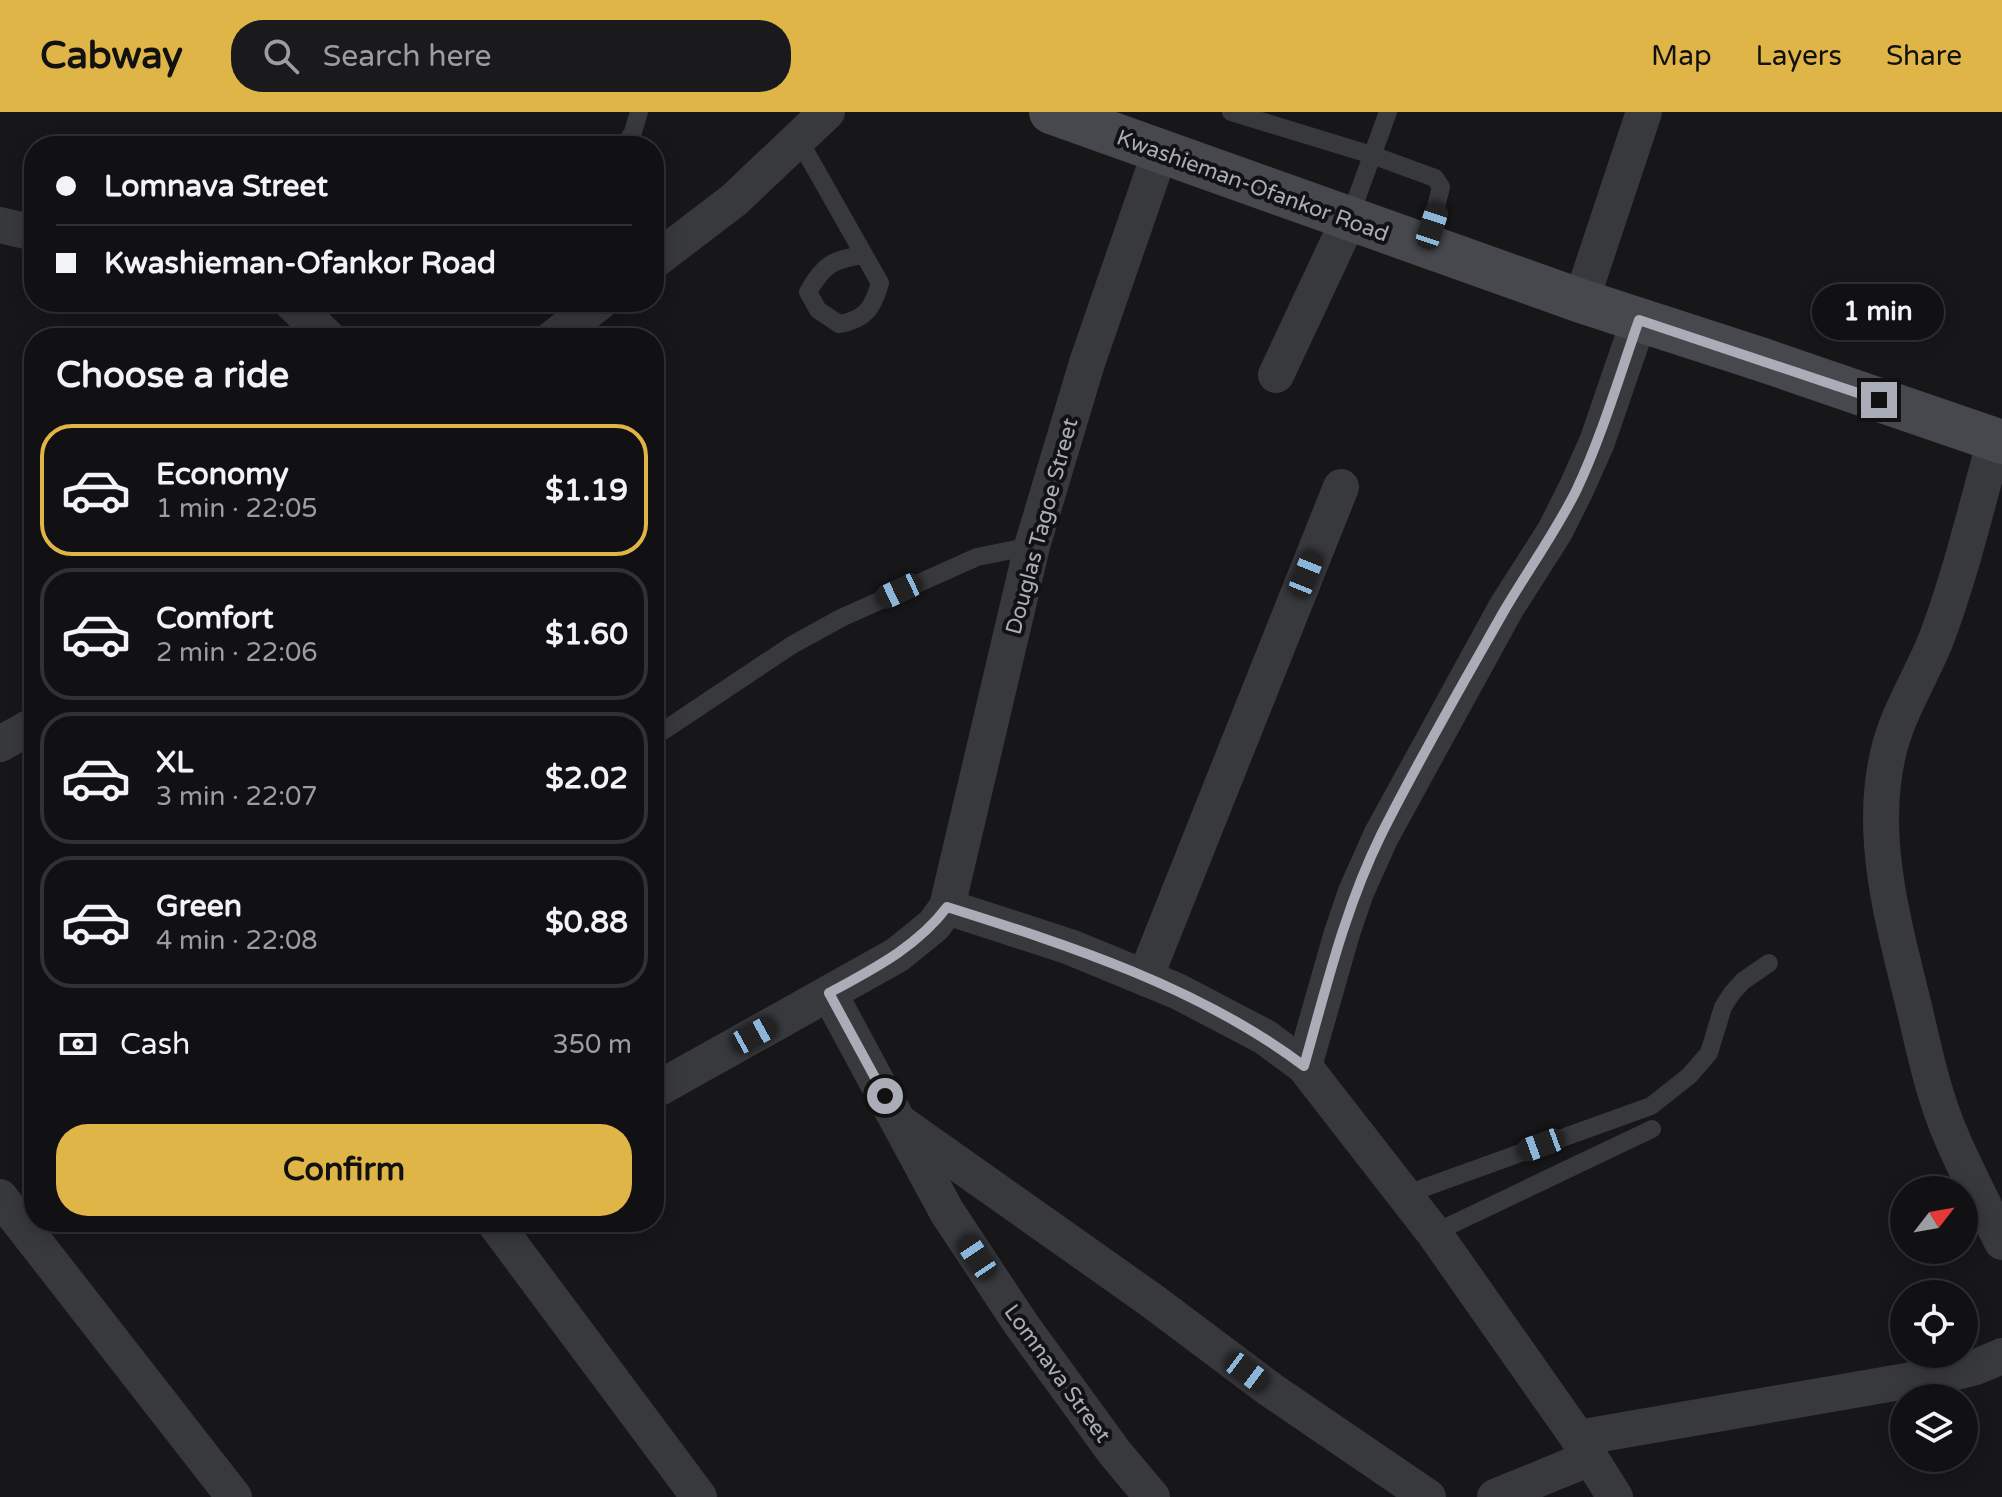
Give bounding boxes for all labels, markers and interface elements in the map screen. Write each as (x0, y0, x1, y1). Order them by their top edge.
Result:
search box (231, 20, 791, 92)
text: Cabway (40, 33, 183, 79)
icon: search (259, 34, 303, 78)
text: Search here (323, 38, 491, 75)
text: Map (1651, 39, 1712, 73)
text: Layers (1756, 39, 1842, 73)
text: Share (1886, 39, 1962, 73)
street label: Kwashieman-Ofankor Road (1113, 125, 1392, 247)
text: Lomnava Street (104, 168, 328, 205)
car (1413, 199, 1451, 253)
text: Kwashieman-Ofankor Road (104, 245, 496, 282)
callout: 1 min (1813, 284, 1945, 340)
text: 1 min (1843, 296, 1913, 327)
text: Choose a ride (56, 354, 289, 397)
route end (1861, 382, 1897, 418)
street label: Douglas Tagoe Street (1001, 415, 1083, 637)
icon: car (60, 454, 132, 526)
text: Economy (156, 456, 289, 493)
text: $1.19 (545, 472, 628, 509)
text: 1 min · 22:05 (156, 493, 318, 524)
car (1286, 547, 1326, 601)
car (872, 570, 926, 612)
icon: car (60, 598, 132, 670)
text: Comfort (156, 600, 274, 637)
text: $1.60 (545, 616, 628, 653)
text: 2 min · 22:06 (156, 637, 318, 668)
icon: car (60, 742, 132, 814)
text: XL (156, 744, 193, 781)
text: $2.02 (545, 760, 628, 797)
text: 3 min · 22:07 (156, 781, 318, 812)
icon: car (60, 886, 132, 958)
text: Green (156, 888, 242, 925)
text: $0.88 (545, 904, 628, 941)
text: 4 min · 22:08 (156, 925, 318, 956)
car (727, 1013, 781, 1057)
icon: cash (56, 1022, 100, 1066)
text: Cash (120, 1026, 190, 1063)
text: 350 m (552, 1029, 632, 1060)
route start (867, 1078, 903, 1114)
button: Confirm (56, 1124, 632, 1216)
car (1514, 1126, 1568, 1164)
north arrow (1890, 1176, 1978, 1264)
map controls (1890, 1176, 1978, 1472)
car (954, 1230, 1000, 1284)
button: locate (1890, 1280, 1978, 1368)
street label: Lomnava Street (998, 1299, 1116, 1448)
car (1221, 1348, 1273, 1396)
button: layers (1890, 1384, 1978, 1472)

